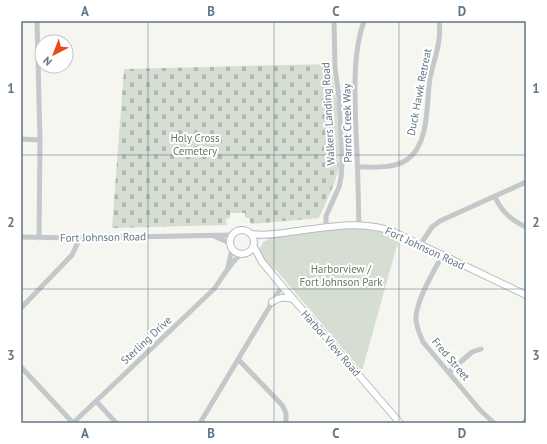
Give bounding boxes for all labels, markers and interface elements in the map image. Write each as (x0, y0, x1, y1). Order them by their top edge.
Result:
text: A (81, 3, 89, 20)
text: B (207, 3, 215, 20)
text: C (332, 3, 340, 20)
text: D (458, 3, 466, 20)
north arrow (34, 34, 74, 74)
street label: Duck Hawk Retreat (404, 47, 434, 137)
text: N (40, 54, 55, 69)
street label: Walkers Landing Road (318, 62, 338, 166)
text: 1 (7, 80, 15, 97)
text: 1 (532, 80, 540, 97)
street label: Parrot Creek Way (339, 82, 355, 163)
park label: Holy Cross Cemetery (170, 131, 220, 158)
text: 2 (7, 214, 15, 231)
text: 2 (532, 214, 540, 231)
street label: Fort Johnson Road (383, 223, 467, 273)
street label: Fort Johnson Road (60, 229, 146, 245)
park label: Harborview / Fort Johnson Park (299, 262, 383, 289)
street label: Harbor View Road (298, 307, 364, 379)
street label: Sterling Drive (118, 313, 175, 367)
street label: Fred Street (429, 335, 473, 384)
text: 3 (7, 347, 15, 364)
text: 3 (532, 347, 540, 364)
text: A (81, 425, 89, 442)
text: B (207, 425, 215, 442)
text: C (332, 425, 340, 442)
text: D (458, 425, 466, 442)

